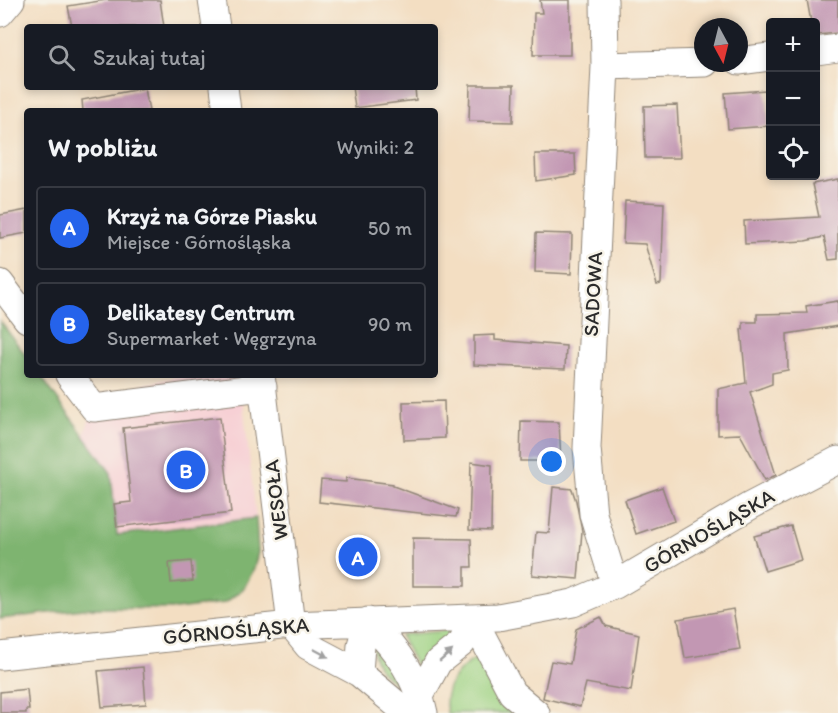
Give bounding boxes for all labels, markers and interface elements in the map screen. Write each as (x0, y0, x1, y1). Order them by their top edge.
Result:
north arrow (694, 18, 748, 72)
map controls (766, 18, 820, 180)
button: + (766, 18, 820, 72)
search box (24, 24, 438, 90)
icon: search (45, 41, 78, 74)
text: Szukaj tutaj (93, 44, 206, 71)
button: − (766, 72, 820, 126)
button: locate (766, 126, 820, 180)
text: W pobliżu (48, 131, 157, 163)
text: Wyniki: 2 (337, 135, 414, 159)
text: Krzyż na Górze Piasku (107, 203, 317, 230)
text: A (63, 216, 76, 240)
text: 50 m (368, 216, 412, 240)
text: Miejsce · Górnośląska (107, 230, 291, 254)
street label: SADOWA (578, 250, 607, 337)
text: Delikatesy Centrum (107, 299, 295, 326)
text: B (63, 312, 76, 336)
text: 90 m (368, 312, 412, 336)
text: Supermarket · Węgrzyna (107, 326, 317, 350)
your location (537, 447, 566, 476)
pin: B (166, 448, 206, 492)
street label: WESOŁA (258, 458, 293, 542)
street label: GÓRNOŚLĄSKA (639, 483, 779, 578)
pin: A (338, 534, 378, 580)
street label: GÓRNOŚLĄSKA (162, 612, 311, 649)
one-way arrow (313, 648, 330, 658)
one-way arrow (438, 650, 453, 663)

